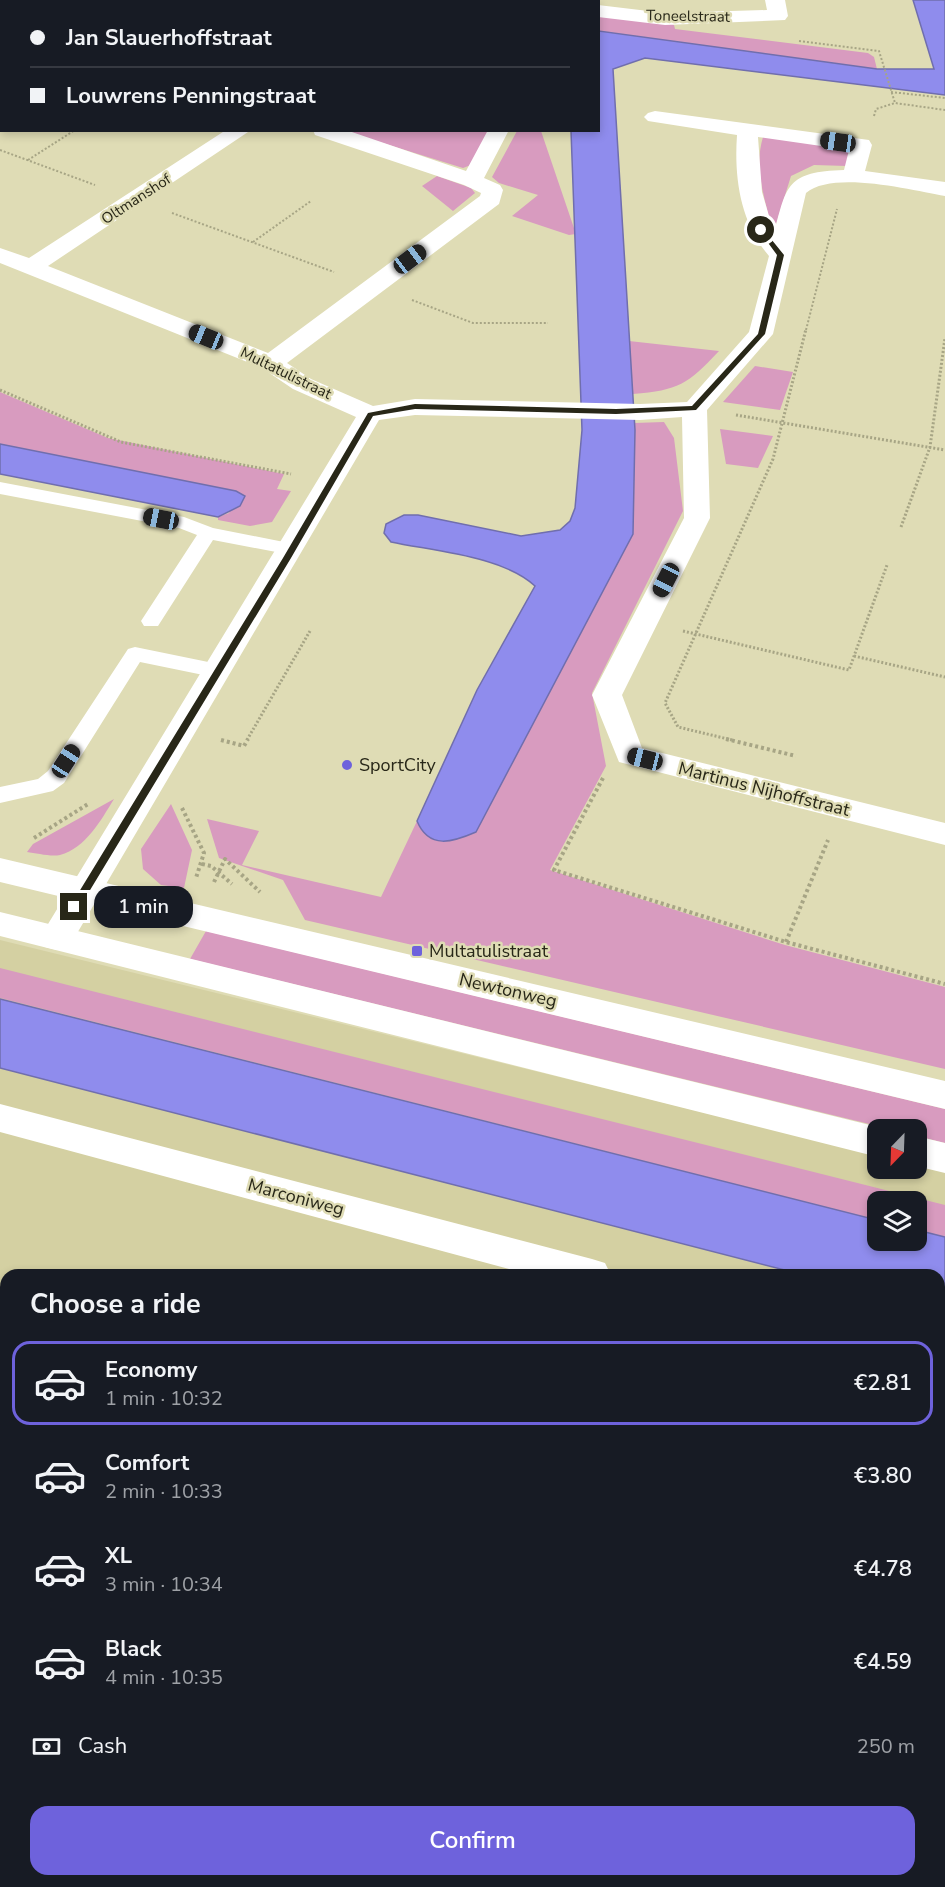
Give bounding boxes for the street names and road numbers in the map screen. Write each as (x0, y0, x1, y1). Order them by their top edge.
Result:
street label: Toneelstraat (646, 5, 731, 27)
street label: Oltmanshof (97, 168, 176, 229)
street label: Multatulistraat (237, 342, 336, 404)
street label: Martinus Nijhoffstraat (676, 756, 853, 822)
street label: Newtonweg (457, 967, 559, 1013)
street label: Marconiweg (245, 1173, 347, 1221)

